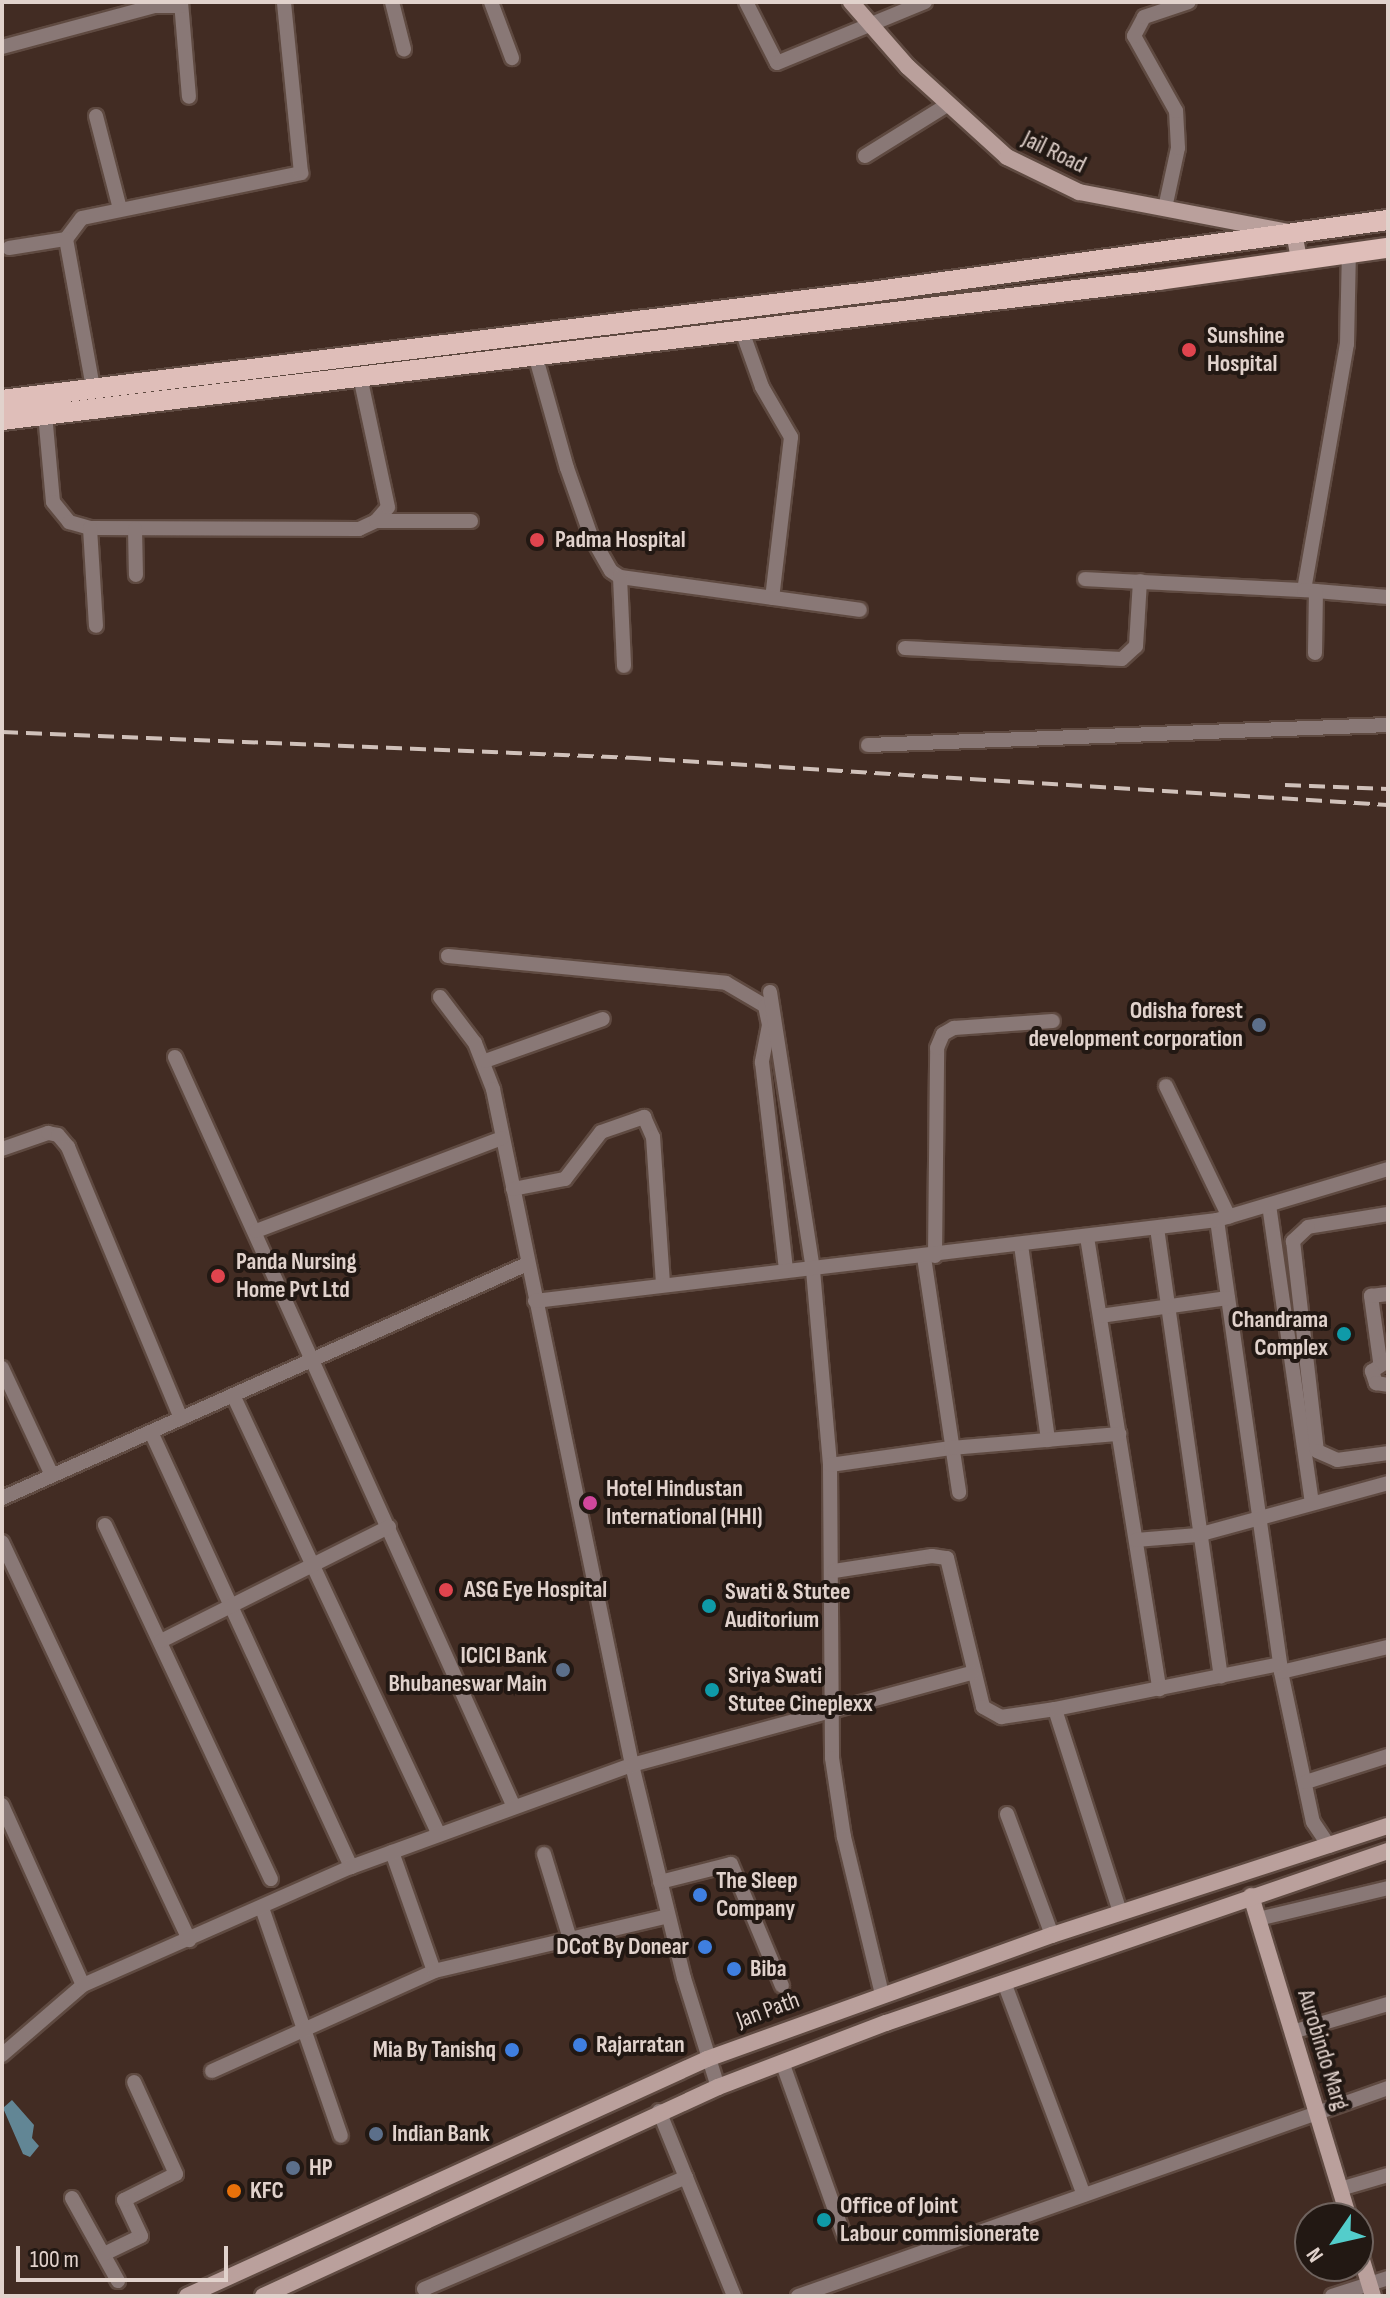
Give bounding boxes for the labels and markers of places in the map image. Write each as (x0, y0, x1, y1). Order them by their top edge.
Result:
place label: Sunshine Hospital (1207, 322, 1285, 378)
marker: Sunshine Hospital (1178, 339, 1200, 361)
place label: Padma Hospital (555, 526, 686, 554)
marker: Padma Hospital (526, 529, 548, 551)
place label: Odisha forest development corporation (1028, 997, 1243, 1053)
marker: Odisha forest development corporation (1250, 1016, 1268, 1034)
place label: Panda Nursing Home Pvt Ltd (236, 1248, 357, 1304)
marker: Panda Nursing Home Pvt Ltd (207, 1265, 229, 1287)
place label: Chandrama Complex (1231, 1306, 1328, 1362)
marker: Chandrama Complex (1335, 1325, 1353, 1343)
place label: Hotel Hindustan International (HHI) (606, 1475, 763, 1531)
marker: Hotel Hindustan International (HHI) (581, 1494, 599, 1512)
place label: ASG Eye Hospital (464, 1576, 607, 1604)
place label: Swati & Stutee Auditorium (725, 1578, 850, 1634)
marker: ASG Eye Hospital (435, 1579, 457, 1601)
marker: Swati & Stutee Auditorium (700, 1597, 718, 1615)
place label: ICICI Bank Bhubaneswar Main (388, 1642, 547, 1698)
marker: ICICI Bank Bhubaneswar Main (554, 1661, 572, 1679)
place label: Sriya Swati Stutee Cineplexx (728, 1662, 873, 1718)
marker: Sriya Swati Stutee Cineplexx (703, 1681, 721, 1699)
place label: The Sleep Company (716, 1867, 798, 1923)
marker: The Sleep Company (691, 1886, 709, 1904)
place label: DCot By Donear (556, 1933, 689, 1961)
marker: DCot By Donear (696, 1938, 714, 1956)
place label: Biba (750, 1955, 786, 1983)
marker: Biba (725, 1960, 743, 1978)
place label: Rajarratan (596, 2031, 685, 2059)
place label: Mia By Tanishq (373, 2036, 496, 2064)
marker: Rajarratan (571, 2036, 589, 2054)
marker: Mia By Tanishq (503, 2041, 521, 2059)
place label: Indian Bank (392, 2120, 490, 2148)
marker: Indian Bank (367, 2125, 385, 2143)
place label: HP (309, 2154, 333, 2182)
marker: HP (284, 2159, 302, 2177)
place label: KFC (250, 2177, 284, 2205)
marker: KFC (225, 2182, 243, 2200)
place label: Office of Joint Labour commisionerate (840, 2192, 1040, 2248)
marker: Office of Joint Labour commisionerate (815, 2211, 833, 2229)

